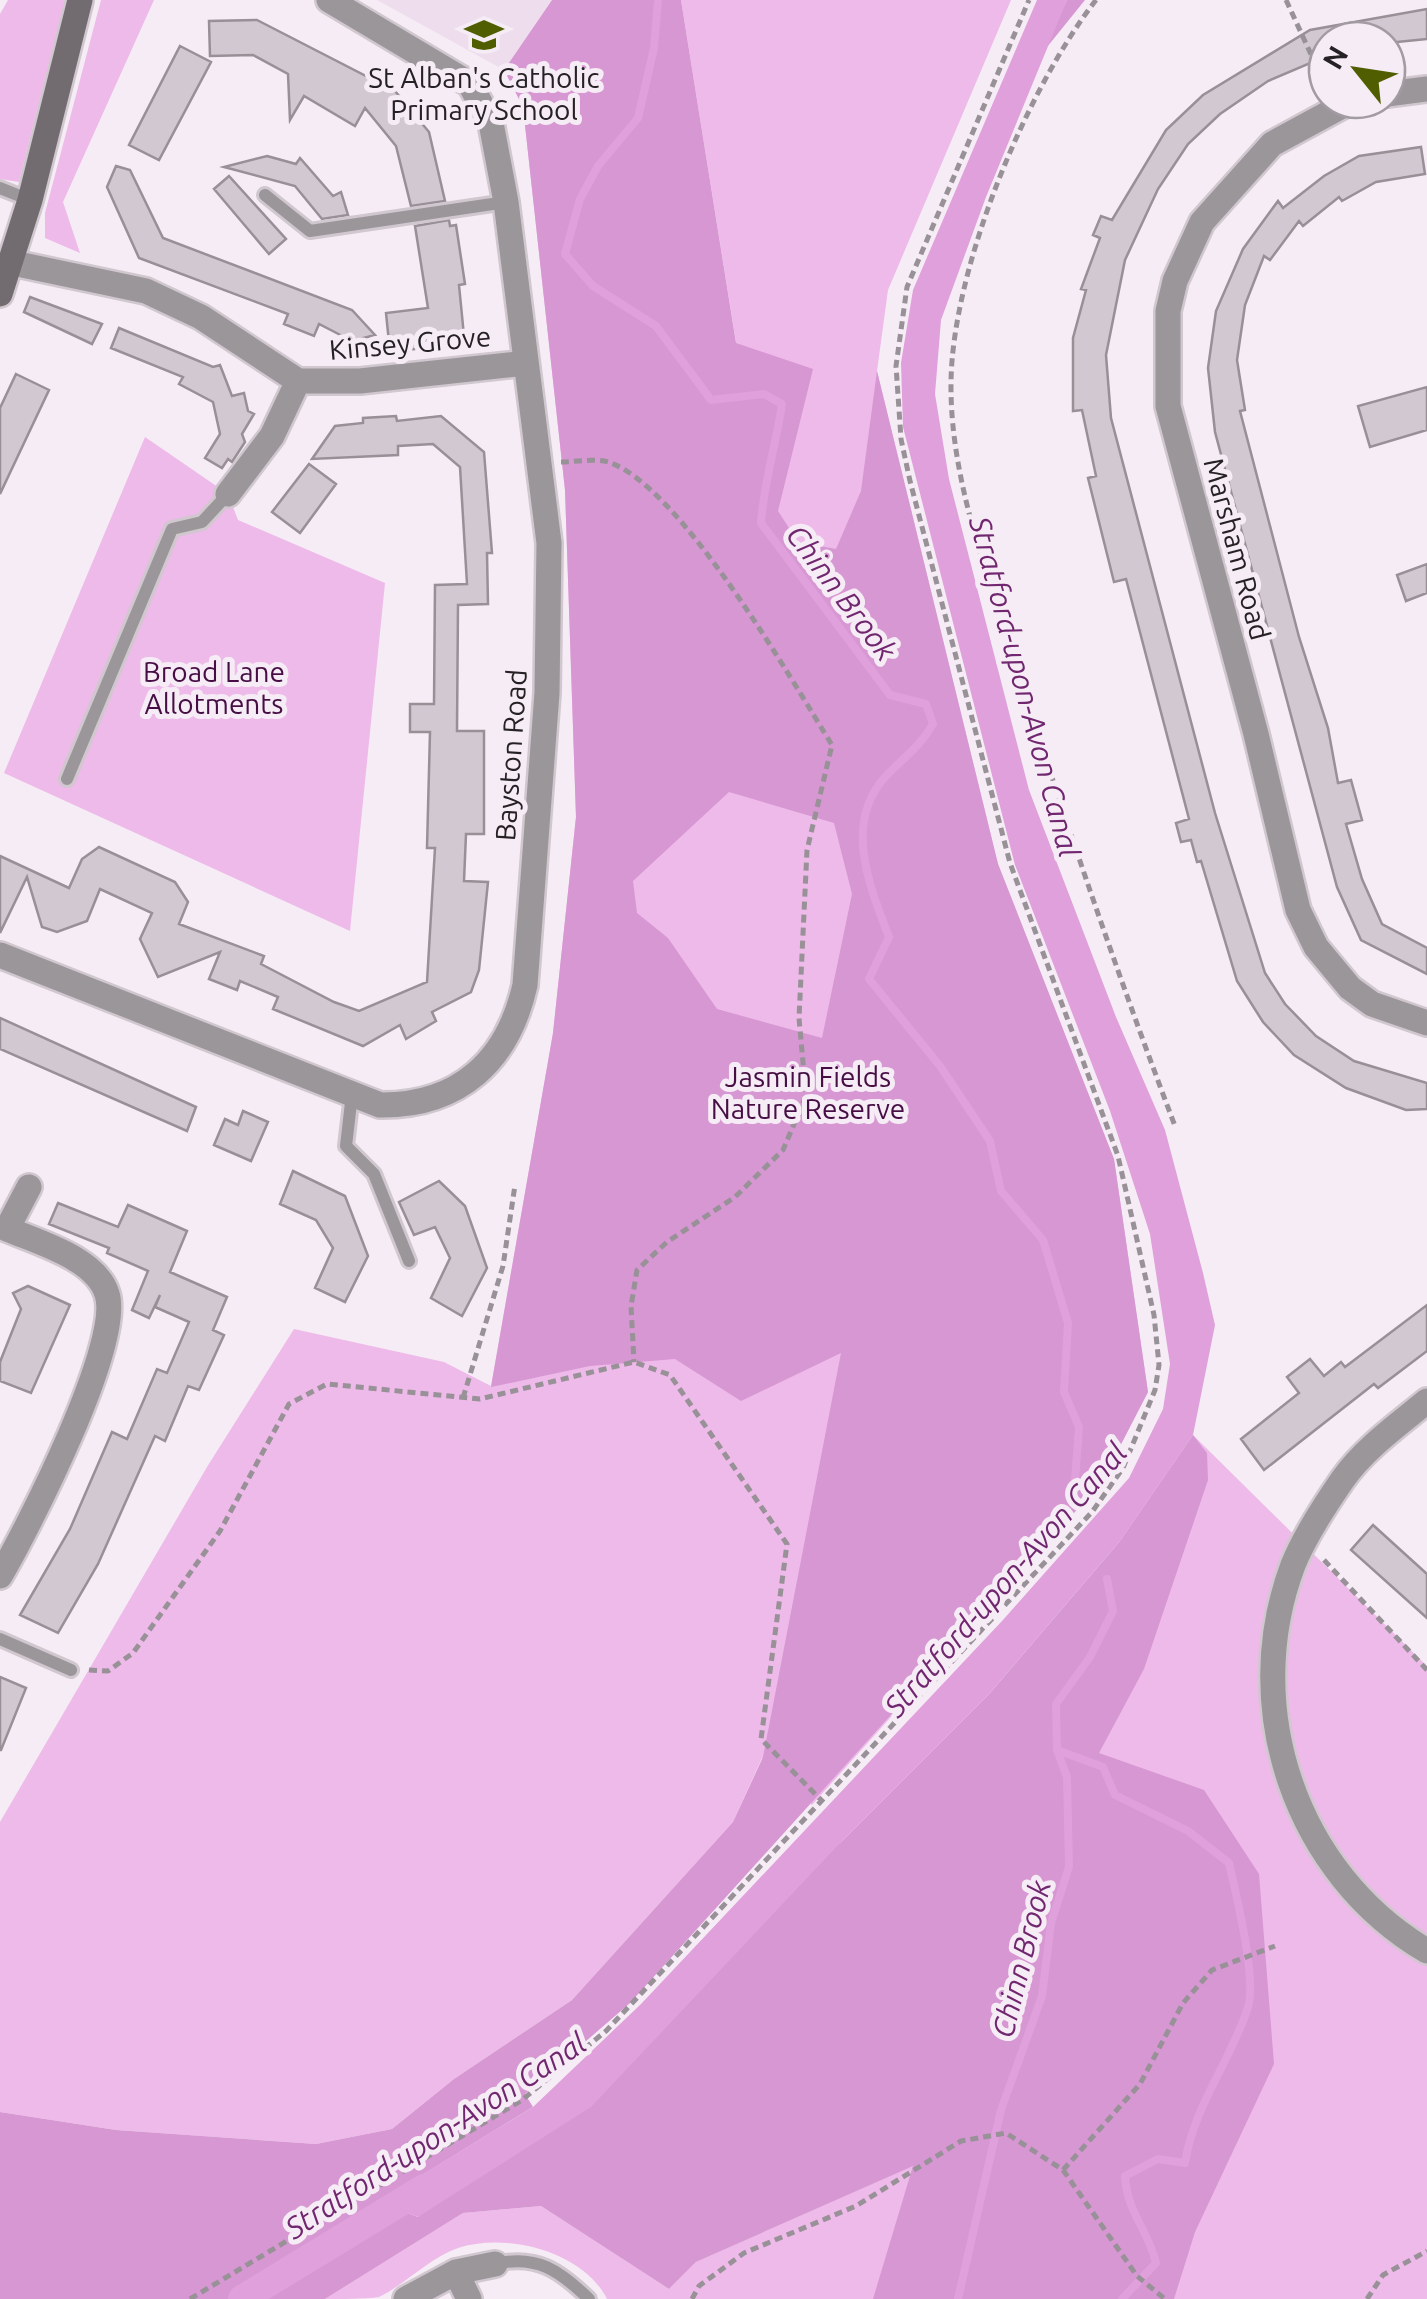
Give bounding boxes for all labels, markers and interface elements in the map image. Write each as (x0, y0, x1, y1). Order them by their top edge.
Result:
school or university icon: St Alban's Catholic Primary School (463, 14, 505, 56)
north arrow (1307, 20, 1407, 120)
text: N (1316, 40, 1354, 74)
place label: St Alban's Catholic Primary School (368, 62, 600, 125)
street label: Kinsey Grove (328, 320, 492, 365)
street label: Marsham Road (1198, 455, 1277, 643)
water label: Stratford-upon-Avon Canal (963, 511, 1087, 862)
water label: Chinn Brook (780, 518, 904, 667)
park label: Broad Lane Allotments (143, 656, 285, 719)
street label: Bayston Road (489, 668, 532, 842)
park label: Jasmin Fields Nature Reserve (711, 1061, 905, 1124)
water label: Stratford-upon-Avon Canal (876, 1435, 1134, 1724)
water label: Chinn Brook (985, 1876, 1057, 2041)
water label: Stratford-upon-Avon Canal (278, 2025, 593, 2246)

